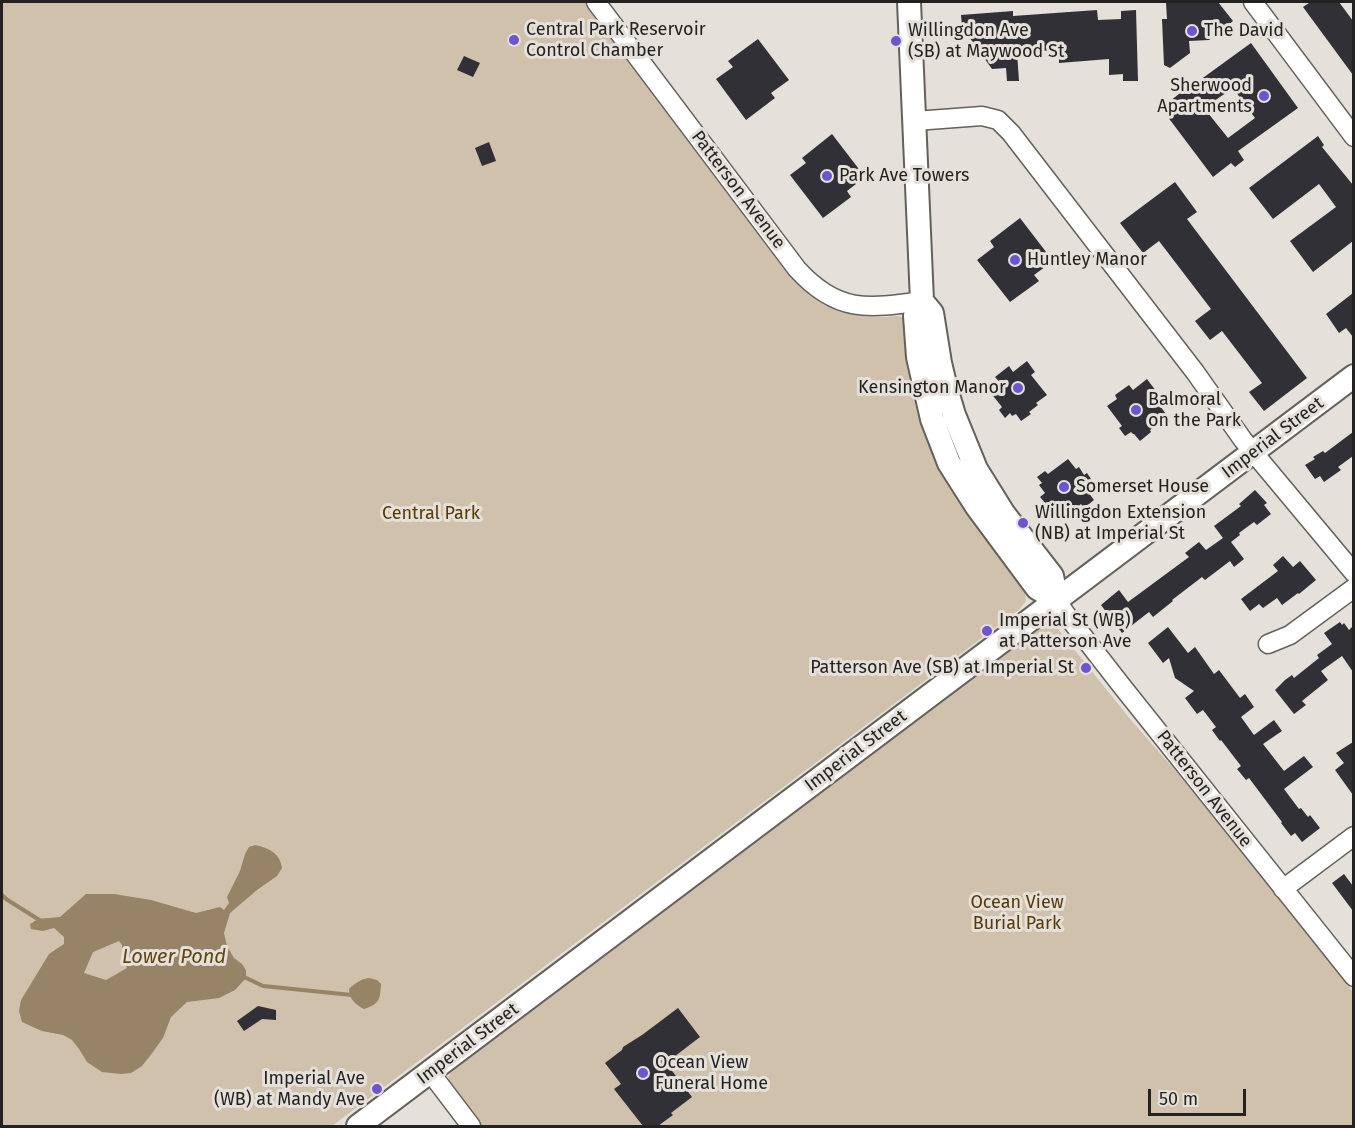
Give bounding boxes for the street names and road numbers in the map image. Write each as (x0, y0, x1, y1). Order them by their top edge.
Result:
street label: Patterson Avenue (687, 127, 789, 253)
street label: Imperial Street (1218, 393, 1328, 483)
street label: Imperial Street (801, 706, 911, 796)
street label: Patterson Avenue (1152, 726, 1256, 852)
street label: Imperial Street (413, 999, 523, 1089)

